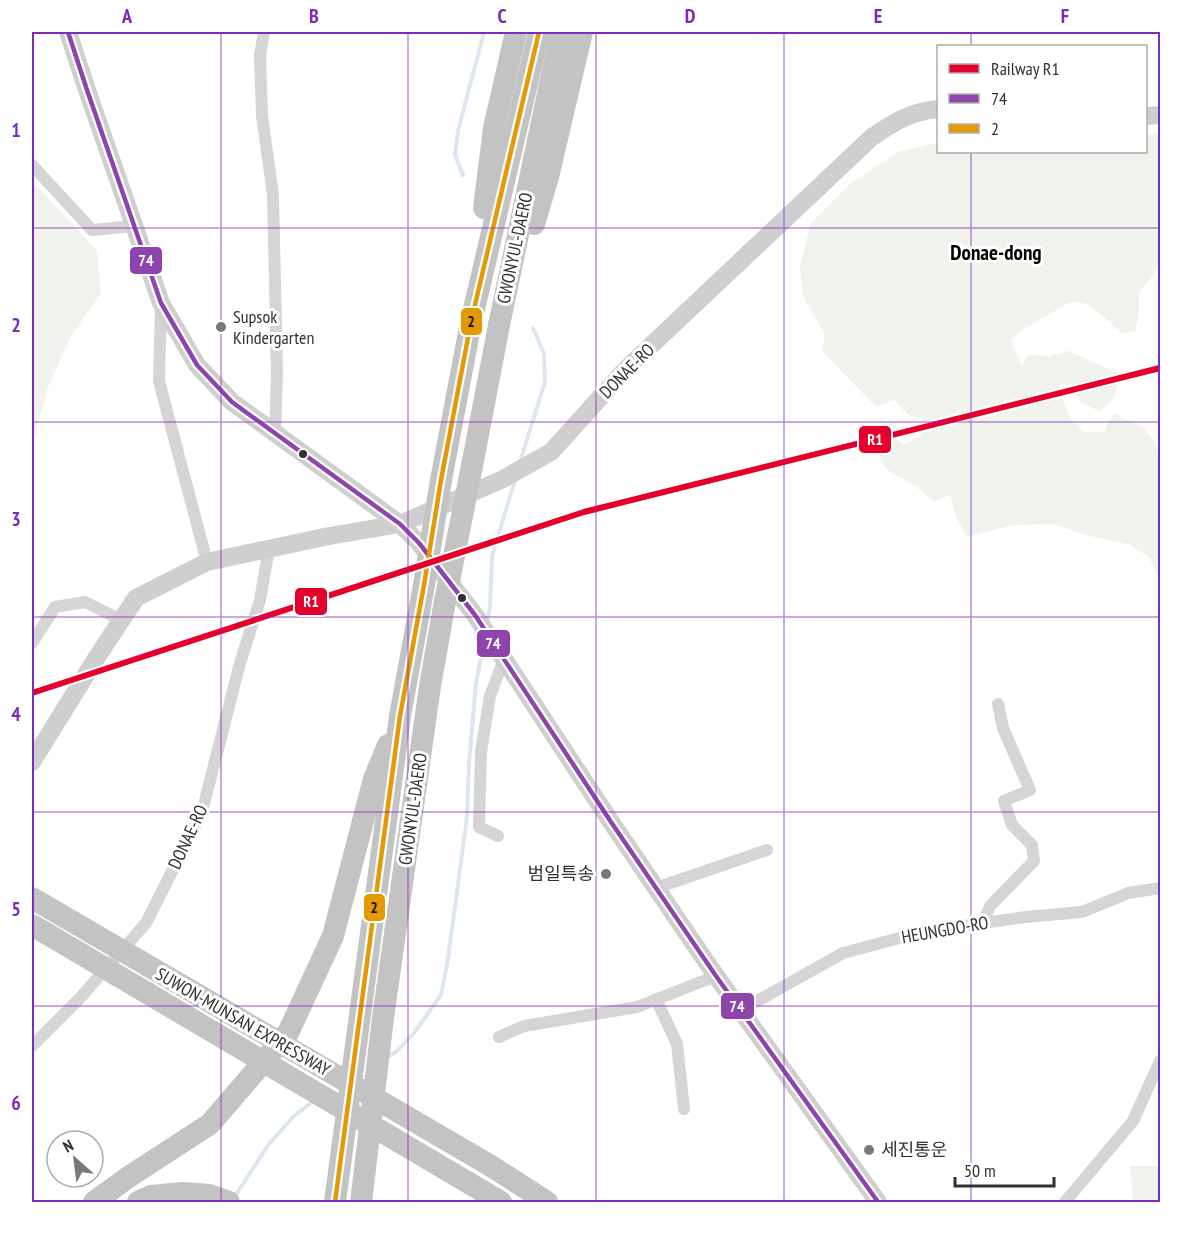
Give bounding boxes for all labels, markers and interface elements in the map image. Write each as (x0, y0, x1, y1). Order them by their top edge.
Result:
text: A (121, 3, 133, 29)
text: B (309, 3, 319, 29)
text: C (497, 3, 507, 29)
text: D (685, 3, 696, 29)
text: E (874, 3, 882, 29)
text: F (1061, 3, 1069, 29)
legend (937, 45, 1147, 153)
text: Railway R1 (991, 57, 1060, 80)
text: 74 (991, 87, 1007, 110)
text: 1 (11, 117, 21, 143)
text: 2 (991, 117, 999, 140)
street label: GWONYUL-DAERO (492, 190, 538, 305)
district label: Donae-dong (950, 239, 1042, 266)
line badge: 74 (129, 246, 163, 275)
text: 74 (138, 250, 154, 270)
place label: Supsok Kindergarten (233, 305, 314, 349)
line badge: 2 (460, 307, 483, 336)
text: 2 (467, 311, 475, 331)
text: 2 (11, 312, 21, 338)
marker: Supsok Kindergarten (214, 320, 228, 334)
street label: DONAE-RO (594, 338, 659, 403)
line badge: R1 (858, 425, 892, 454)
text: R1 (867, 429, 883, 449)
unlabelled marker (297, 448, 309, 460)
text: 3 (11, 506, 21, 532)
line badge: R1 (294, 587, 328, 616)
text: R1 (303, 591, 319, 611)
unlabelled marker (456, 592, 468, 604)
line badge: 74 (476, 629, 511, 658)
text: 74 (485, 633, 501, 653)
text: 4 (11, 701, 21, 727)
street label: GWONYUL-DAERO (393, 751, 432, 866)
street label: DONAE-RO (163, 801, 212, 873)
place label: 범일특송 (528, 862, 594, 885)
marker: 범일특송 (599, 867, 613, 881)
line badge: 2 (363, 893, 386, 922)
text: 5 (11, 896, 21, 922)
text: 2 (370, 897, 378, 917)
street label: HEUNGDO-RO (900, 911, 990, 948)
street label: SUWON-MUNSAN EXPRESSWAY (152, 962, 335, 1081)
line badge: 74 (720, 992, 755, 1020)
text: 74 (729, 996, 745, 1016)
text: 6 (11, 1090, 21, 1116)
north arrow (45, 1129, 105, 1189)
text: N (59, 1135, 76, 1157)
place label: 세진통운 (881, 1138, 947, 1161)
marker: 세진통운 (862, 1143, 876, 1157)
scale bar (955, 1150, 1054, 1188)
text: 50 m (964, 1159, 996, 1182)

